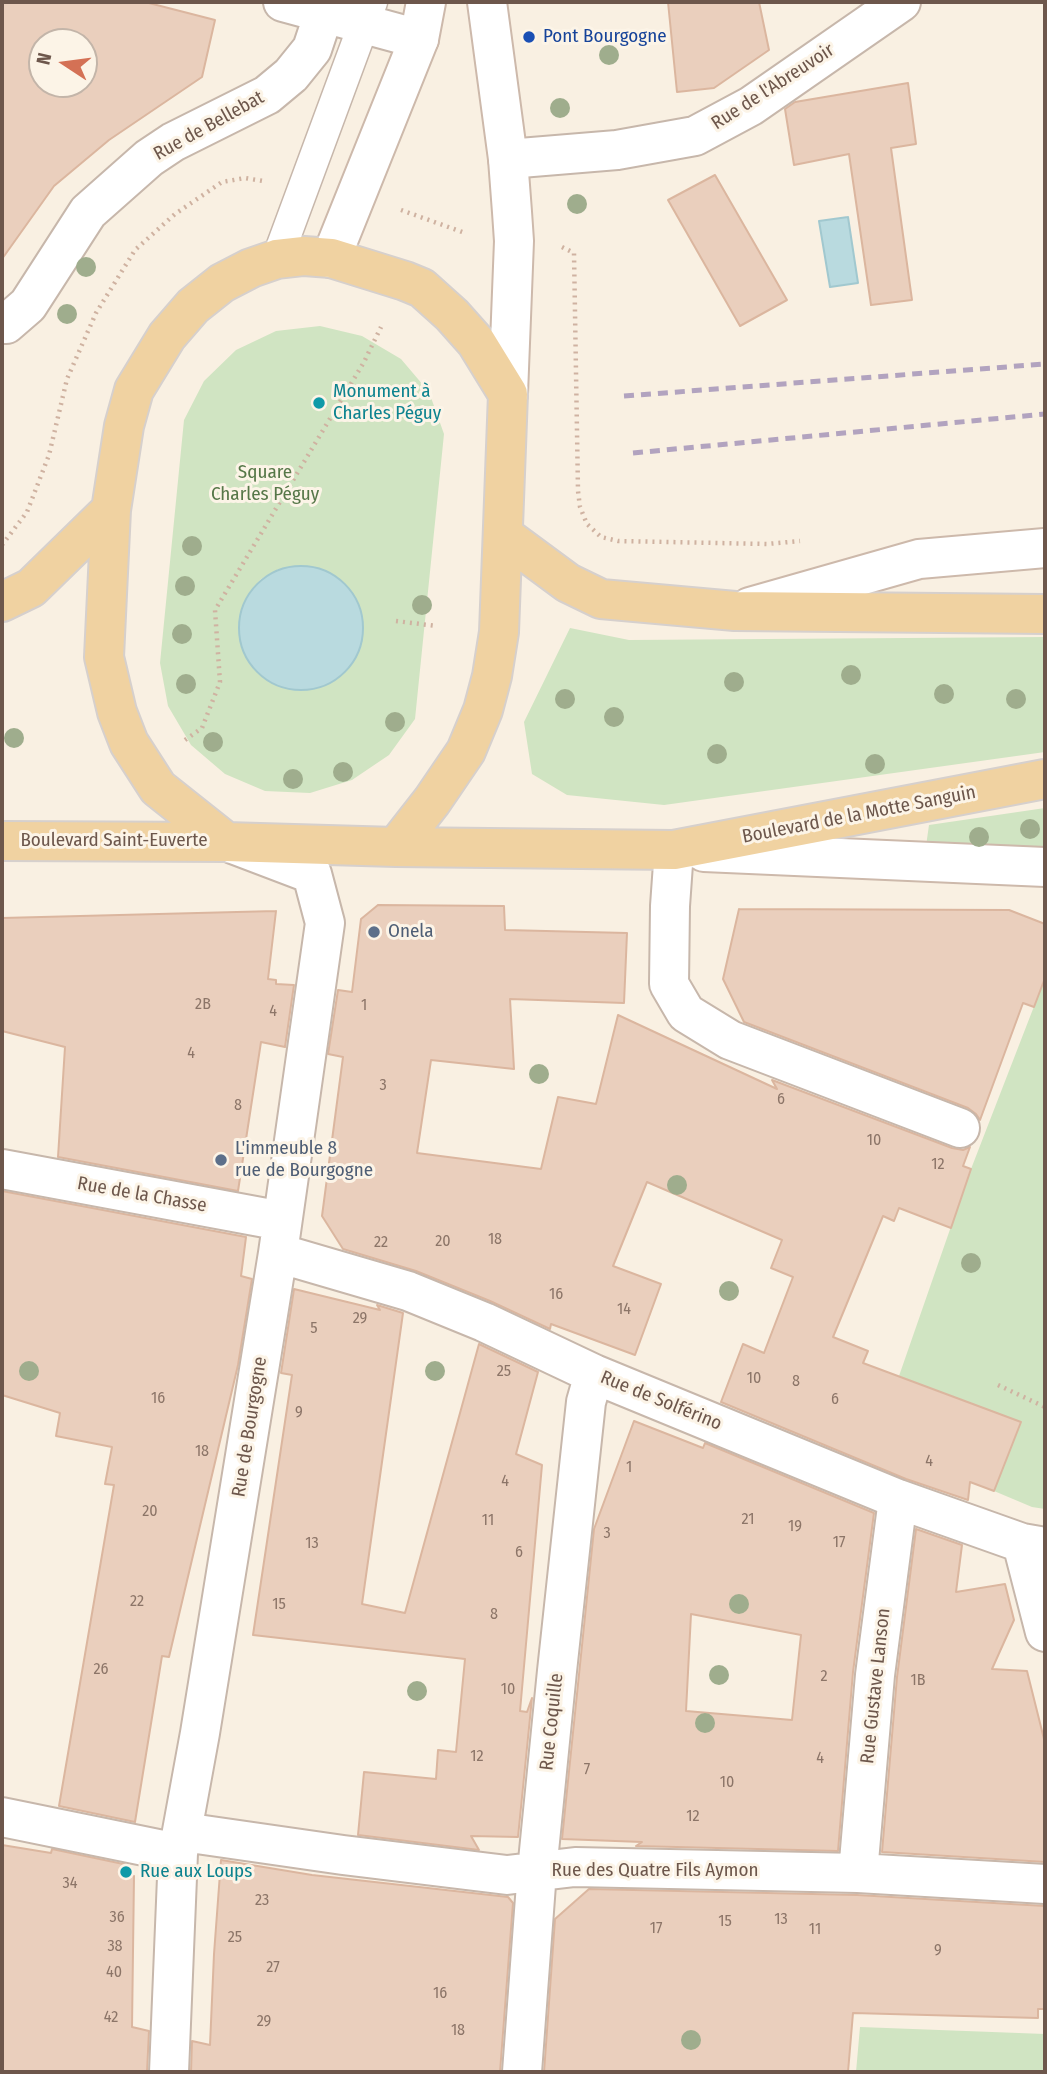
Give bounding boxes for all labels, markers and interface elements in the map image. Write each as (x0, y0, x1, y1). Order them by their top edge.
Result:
place label: Pont Bourgogne (543, 26, 667, 48)
north arrow (28, 28, 98, 98)
marker: Pont Bourgogne (521, 29, 537, 45)
street label: Rue de l'Abreuvoir (707, 39, 839, 135)
text: N (32, 50, 56, 67)
street label: Rue de Bellebat (150, 86, 268, 166)
place label: Monument à Charles Péguy (333, 381, 441, 425)
marker: Monument à Charles Péguy (311, 395, 327, 411)
park label: Square Charles Péguy (211, 462, 319, 506)
street label: Boulevard de la Motte Sanguin (740, 781, 978, 849)
street label: Boulevard Saint-Euverte (20, 830, 208, 852)
place label: Onela (388, 921, 434, 943)
marker: Onela (366, 924, 382, 940)
house number: 2B (195, 995, 211, 1015)
house number: 1 (361, 996, 367, 1016)
house number: 4 (269, 1002, 277, 1022)
house number: 4 (187, 1044, 195, 1064)
house number: 3 (379, 1076, 387, 1096)
house number: 6 (777, 1090, 785, 1110)
house number: 8 (234, 1096, 242, 1116)
house number: 10 (867, 1131, 881, 1151)
place label: L'immeuble 8 rue de Bourgogne (235, 1138, 373, 1182)
marker: L'immeuble 8 rue de Bourgogne (213, 1152, 229, 1168)
house number: 12 (931, 1155, 945, 1175)
street label: Rue de la Chasse (76, 1172, 208, 1218)
house number: 18 (488, 1230, 502, 1250)
house number: 20 (435, 1232, 451, 1252)
house number: 22 (374, 1233, 388, 1253)
house number: 16 (549, 1285, 563, 1305)
house number: 14 (617, 1300, 631, 1320)
house number: 29 (353, 1309, 367, 1329)
house number: 5 (310, 1319, 318, 1339)
street label: Rue de Bourgogne (228, 1355, 272, 1499)
house number: 25 (497, 1362, 511, 1382)
street label: Rue de Solférino (597, 1366, 725, 1436)
house number: 10 (747, 1369, 761, 1389)
house number: 8 (792, 1372, 800, 1392)
house number: 16 (151, 1389, 165, 1409)
house number: 6 (831, 1390, 839, 1410)
house number: 9 (295, 1403, 303, 1423)
house number: 18 (195, 1442, 209, 1462)
house number: 4 (925, 1452, 933, 1472)
house number: 1 (626, 1458, 632, 1478)
house number: 4 (501, 1472, 509, 1492)
house number: 20 (142, 1502, 158, 1522)
house number: 21 (742, 1510, 754, 1530)
house number: 11 (482, 1511, 494, 1531)
house number: 19 (788, 1517, 802, 1537)
house number: 3 (603, 1524, 611, 1544)
house number: 17 (833, 1533, 845, 1553)
house number: 13 (305, 1534, 319, 1554)
house number: 6 (515, 1543, 523, 1563)
house number: 22 (130, 1592, 144, 1612)
house number: 15 (272, 1595, 286, 1615)
house number: 8 (490, 1605, 498, 1625)
street label: Rue Gustave Lanson (857, 1607, 895, 1765)
house number: 26 (94, 1660, 108, 1680)
house number: 2 (820, 1667, 828, 1687)
house number: 1B (911, 1671, 925, 1691)
street label: Rue Coquille (536, 1672, 568, 1772)
house number: 10 (501, 1680, 515, 1700)
house number: 12 (470, 1747, 484, 1767)
house number: 4 (816, 1749, 824, 1769)
house number: 7 (584, 1760, 590, 1780)
house number: 10 (720, 1773, 734, 1793)
house number: 12 (686, 1807, 700, 1827)
street label: Rue des Quatre Fils Aymon (552, 1860, 758, 1882)
place label: Rue aux Loups (140, 1861, 252, 1883)
marker: Rue aux Loups (118, 1864, 134, 1880)
house number: 34 (63, 1874, 77, 1894)
house number: 23 (255, 1891, 269, 1911)
house number: 36 (109, 1908, 125, 1928)
house number: 13 (774, 1910, 788, 1930)
house number: 15 (718, 1912, 732, 1932)
house number: 17 (650, 1919, 662, 1939)
house number: 11 (809, 1920, 821, 1940)
house number: 25 (228, 1928, 242, 1948)
house number: 38 (107, 1937, 123, 1957)
house number: 9 (934, 1941, 942, 1961)
house number: 27 (266, 1958, 280, 1978)
house number: 40 (106, 1963, 122, 1983)
house number: 16 (433, 1984, 447, 2004)
house number: 42 (104, 2008, 118, 2028)
house number: 29 (257, 2012, 271, 2032)
house number: 18 (451, 2021, 465, 2041)

